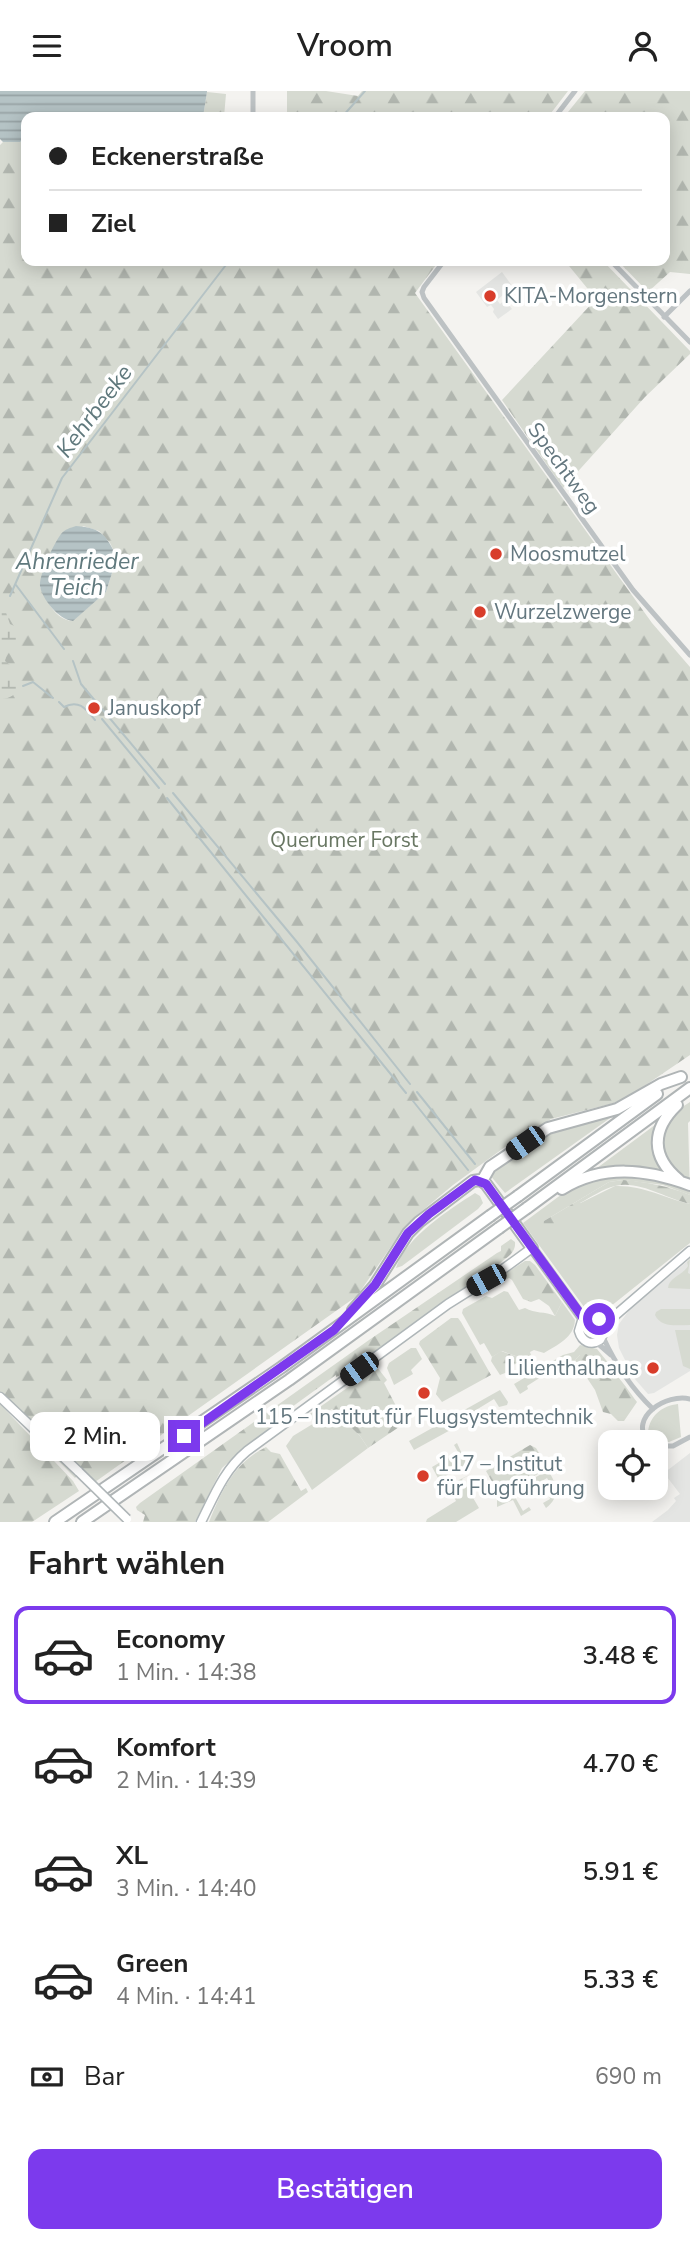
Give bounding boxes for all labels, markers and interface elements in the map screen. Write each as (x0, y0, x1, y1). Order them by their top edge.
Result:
text: Vroom (297, 24, 393, 67)
icon: menu (28, 27, 66, 65)
icon: person (624, 27, 662, 65)
text: Eckenerstraße (91, 139, 264, 174)
text: Ziel (91, 206, 136, 241)
place label: KITA-Morgenstern (504, 282, 678, 310)
marker: KITA-Morgenstern (482, 288, 498, 304)
water label: Kehrbeeke (49, 358, 140, 464)
street label: Spechtweg (521, 417, 607, 519)
place label: Moosmutzel (510, 540, 626, 568)
water label: Ahrenrieder Teich (15, 546, 139, 603)
marker: Moosmutzel (488, 546, 504, 562)
place label: Wurzelzwerge (494, 598, 631, 626)
marker: Wurzelzwerge (472, 604, 488, 620)
place label: Januskopf (107, 694, 202, 722)
marker: Januskopf (86, 700, 102, 716)
park label: Querumer Forst (270, 826, 419, 854)
car (502, 1122, 549, 1164)
car (463, 1261, 510, 1299)
route start (583, 1303, 615, 1335)
car (336, 1348, 383, 1390)
place label: Lilienthalhaus (507, 1354, 639, 1382)
marker: Lilienthalhaus (645, 1360, 661, 1376)
marker: 115 – Institut für Flugsystemtechnik (416, 1385, 432, 1401)
place label: 115 – Institut für Flugsystemtechnik (255, 1403, 594, 1431)
callout: 2 Min. (30, 1411, 160, 1461)
route end (168, 1420, 200, 1452)
text: 2 Min. (63, 1421, 127, 1452)
map controls (598, 1430, 668, 1500)
button: locate (598, 1430, 668, 1500)
place label: 117 – Institut für Flugführung (437, 1450, 585, 1502)
marker: 117 – Institut für Flugführung (415, 1468, 431, 1484)
text: Fahrt wählen (28, 1542, 225, 1585)
text: Economy (116, 1622, 225, 1657)
icon: car (32, 1624, 95, 1687)
text: 3.48 € (583, 1638, 658, 1673)
text: 1 Min. · 14:38 (116, 1657, 257, 1688)
text: Komfort (116, 1730, 216, 1765)
icon: car (32, 1732, 95, 1795)
text: 4.70 € (583, 1746, 658, 1781)
text: 2 Min. · 14:39 (116, 1765, 257, 1796)
text: XL (116, 1838, 148, 1873)
icon: car (32, 1840, 95, 1903)
text: 5.91 € (583, 1854, 658, 1889)
text: 3 Min. · 14:40 (116, 1873, 257, 1904)
text: Green (116, 1946, 189, 1981)
icon: car (32, 1948, 95, 2011)
text: 5.33 € (583, 1962, 658, 1997)
text: 4 Min. · 14:41 (116, 1981, 257, 2012)
icon: cash (28, 2058, 66, 2096)
text: Bar (84, 2059, 125, 2094)
text: 690 m (595, 2061, 662, 2092)
button: Bestätigen (28, 2149, 662, 2229)

